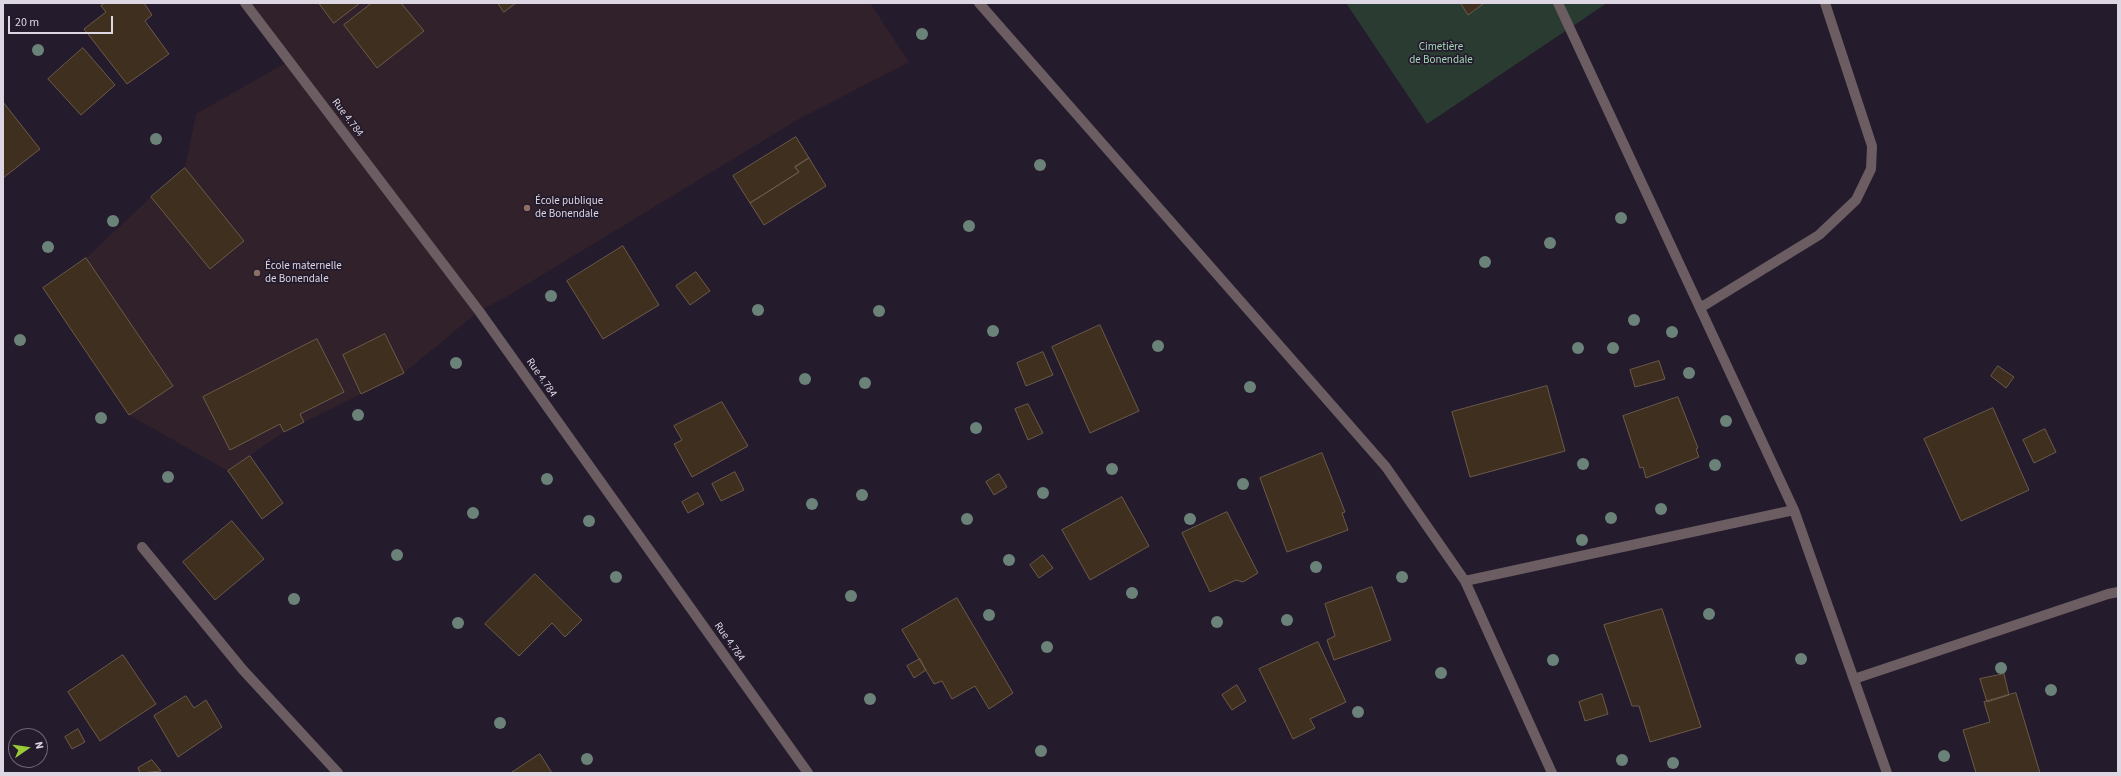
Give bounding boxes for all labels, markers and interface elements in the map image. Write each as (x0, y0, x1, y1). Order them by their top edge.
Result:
scale bar (10, 8, 115, 34)
text: 20 m (15, 14, 39, 31)
park label: Cimetière de Bonendale (1409, 41, 1473, 67)
street label: Rue 4.784 (328, 96, 366, 140)
place label: École publique de Bonendale (535, 195, 603, 221)
marker: École publique de Bonendale (522, 203, 532, 213)
place label: École maternelle de Bonendale (265, 260, 342, 286)
marker: École maternelle de Bonendale (252, 268, 262, 278)
street label: Rue 4.784 (523, 356, 559, 400)
street label: Rue 4.784 (711, 620, 747, 664)
north arrow (8, 728, 48, 768)
text: N (31, 740, 47, 751)

